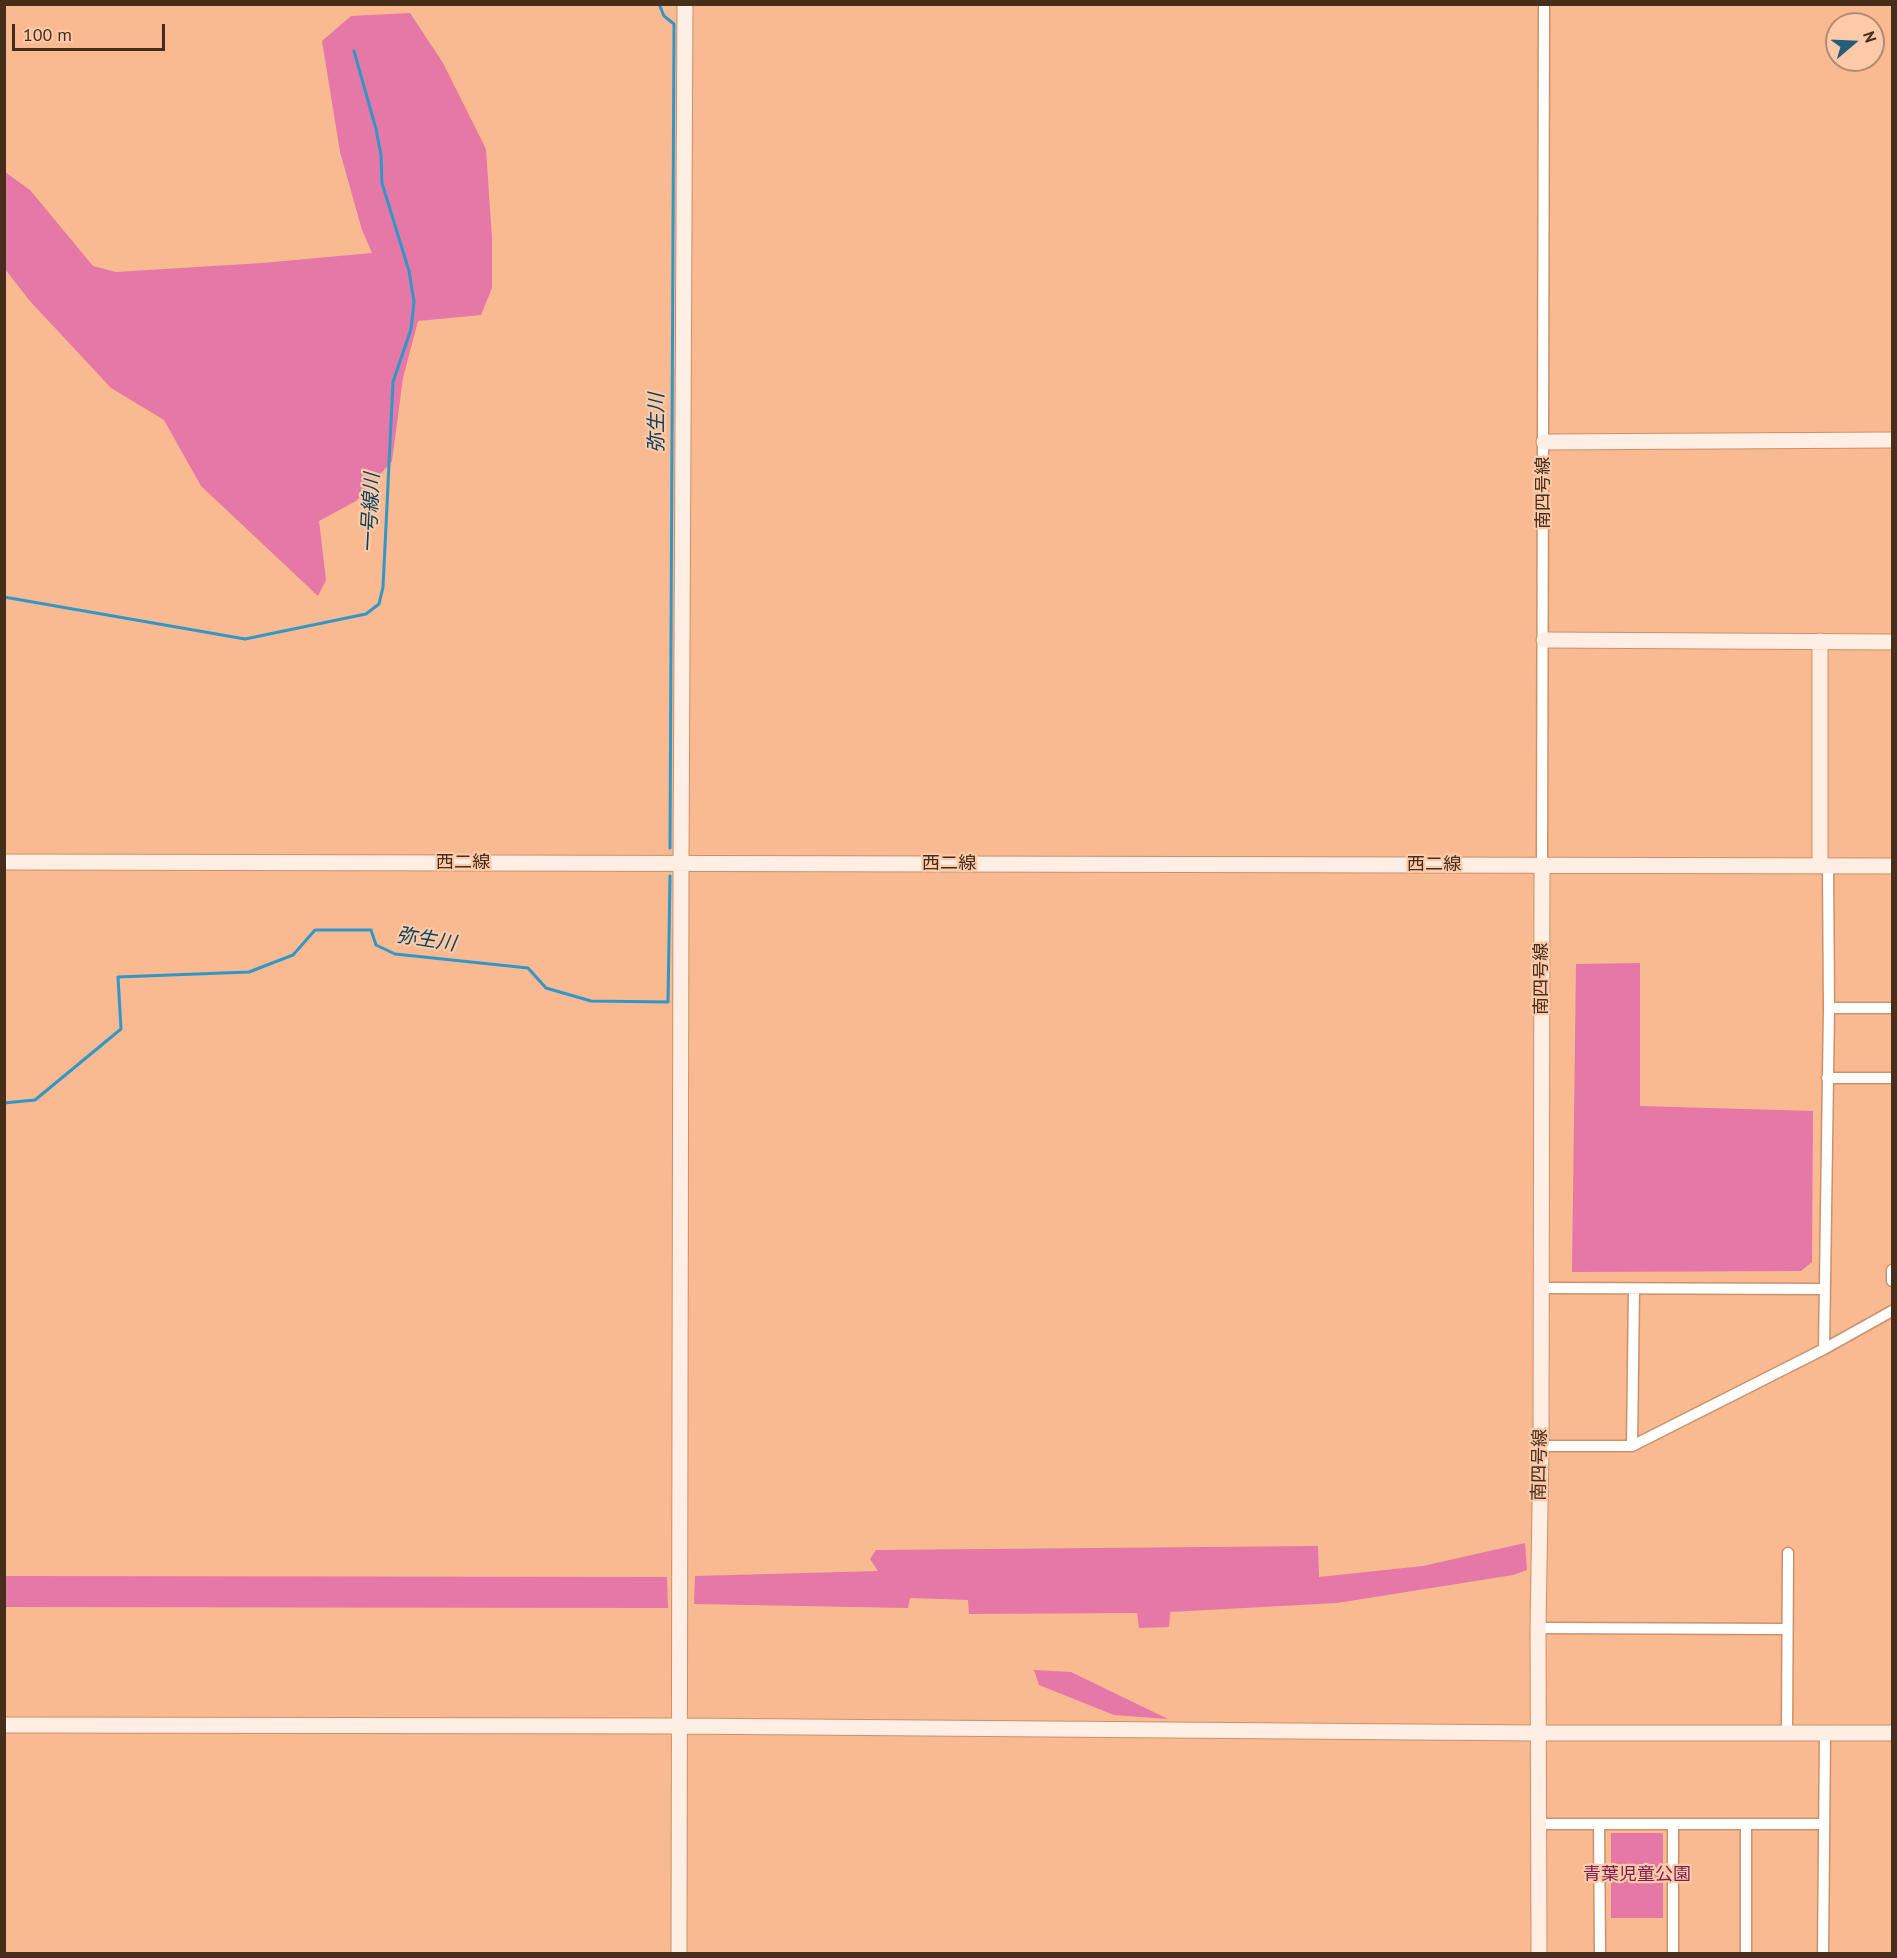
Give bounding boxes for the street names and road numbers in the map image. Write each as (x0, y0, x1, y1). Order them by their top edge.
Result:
street label: 南四号線 (1533, 457, 1555, 529)
street label: 西二線 (436, 852, 490, 874)
street label: 西二線 (922, 853, 976, 875)
street label: 西二線 (1407, 854, 1461, 876)
street label: 南四号線 (1531, 943, 1553, 1015)
street label: 南四号線 (1529, 1429, 1551, 1501)

